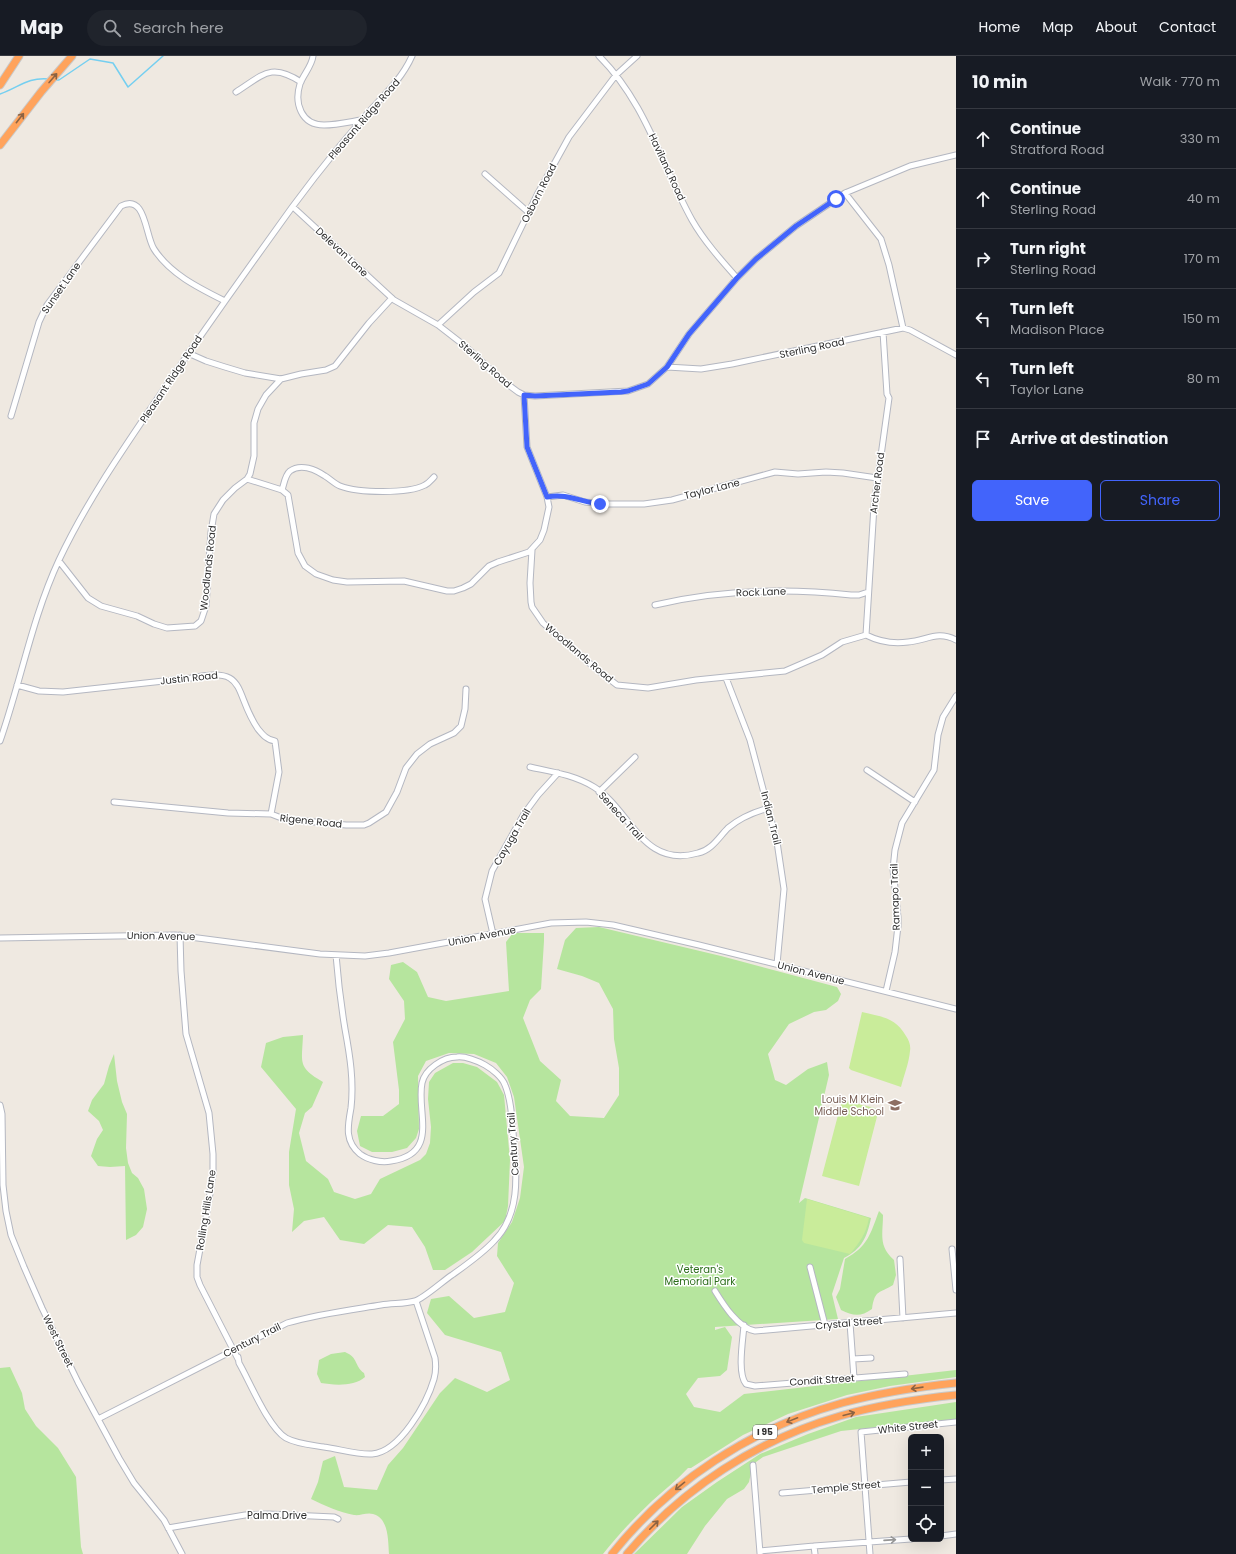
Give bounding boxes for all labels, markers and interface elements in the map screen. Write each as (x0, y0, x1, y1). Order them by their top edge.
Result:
search box (87, 10, 367, 46)
text: Map (20, 14, 63, 41)
icon: search (101, 17, 123, 39)
text: Search here (133, 17, 224, 38)
text: Home (978, 17, 1020, 37)
text: Map (1042, 17, 1073, 37)
text: About (1095, 17, 1137, 37)
text: Contact (1159, 17, 1216, 37)
text: 10 min (972, 70, 1028, 94)
text: Walk · 770 m (1140, 72, 1220, 91)
one-way arrow (48, 73, 57, 83)
street label: Pleasant Ridge Road (325, 75, 403, 163)
one-way arrow (16, 113, 24, 124)
text: Continue (1010, 118, 1081, 139)
icon: ahead (972, 128, 994, 150)
text: 330 m (1180, 129, 1220, 148)
street label: Haviland Road (645, 131, 689, 203)
text: Stratford Road (1010, 140, 1104, 159)
street label: Osborn Road (518, 161, 560, 225)
text: Continue (1010, 178, 1081, 199)
icon: ahead (972, 188, 994, 210)
text: 40 m (1187, 189, 1220, 208)
route start (827, 190, 845, 208)
text: Sterling Road (1010, 200, 1096, 219)
street label: Delevan Lane (312, 224, 372, 280)
text: Turn right (1010, 238, 1086, 259)
icon: right (972, 248, 994, 270)
text: 170 m (1184, 249, 1220, 268)
street label: Sunset Lane (38, 259, 84, 317)
text: Sterling Road (1010, 260, 1096, 279)
text: Turn left (1010, 298, 1074, 319)
icon: left (972, 308, 994, 330)
text: 150 m (1183, 309, 1220, 328)
text: Madison Place (1010, 320, 1104, 339)
street label: Pleasant Ridge Road (136, 332, 206, 426)
street label: Sterling Road (778, 334, 846, 362)
street label: Sterling Road (455, 337, 515, 391)
text: Turn left (1010, 358, 1074, 379)
icon: left (972, 368, 994, 390)
text: 80 m (1187, 369, 1220, 388)
text: Taylor Lane (1010, 380, 1084, 399)
icon: arrive (972, 428, 994, 450)
text: Arrive at destination (1010, 428, 1168, 449)
street label: Archer Road (866, 452, 888, 514)
street label: Taylor Lane (683, 475, 741, 503)
button: Save (972, 480, 1092, 521)
button: Share (1100, 480, 1220, 521)
route end (591, 495, 609, 513)
street label: Woodlands Road (196, 525, 220, 611)
street label: Rock Lane (736, 584, 786, 600)
street label: Woodlands Road (541, 620, 617, 686)
street label: Justin Road (159, 668, 219, 688)
street label: Seneca Trail (595, 788, 647, 844)
street label: Indian Trail (757, 790, 785, 846)
street label: Cayuga Trail (490, 806, 534, 868)
street label: Rigene Road (279, 810, 343, 832)
street label: Ramapo Trail (886, 863, 904, 931)
street label: Union Avenue (447, 922, 517, 950)
street label: Union Avenue (127, 928, 195, 944)
street label: Union Avenue (776, 957, 846, 989)
place label: Louis M Klein Middle School (814, 1092, 884, 1119)
school or university icon: Louis M Klein Middle School (887, 1097, 903, 1113)
street label: Century Trail (503, 1112, 523, 1176)
street label: Rolling Hills Lane (192, 1169, 220, 1251)
park label: Veteran's Memorial Park (664, 1262, 736, 1289)
street label: West Street (39, 1312, 77, 1370)
street label: Crystal Street (815, 1313, 883, 1333)
street label: Century Trail (220, 1319, 284, 1361)
street label: Condit Street (789, 1370, 855, 1390)
one-way arrow (911, 1384, 924, 1392)
one-way arrow (842, 1409, 855, 1417)
street label: White Street (877, 1416, 939, 1438)
one-way arrow (786, 1417, 798, 1424)
road number: I 95 (753, 1425, 777, 1439)
map controls (908, 1434, 944, 1542)
button: + (908, 1434, 944, 1470)
button: − (908, 1470, 944, 1506)
street label: Temple Street (811, 1476, 882, 1497)
one-way arrow (674, 1481, 685, 1490)
button: locate (908, 1506, 944, 1542)
street label: Palma Drive (247, 1508, 307, 1523)
one-way arrow (649, 1520, 658, 1530)
one-way arrow (883, 1537, 896, 1544)

